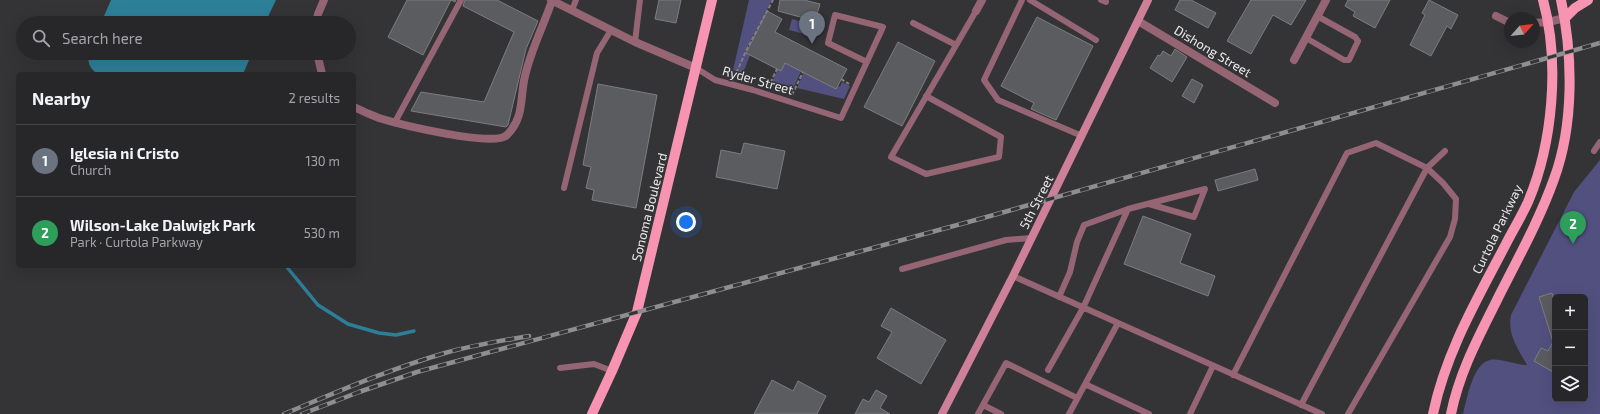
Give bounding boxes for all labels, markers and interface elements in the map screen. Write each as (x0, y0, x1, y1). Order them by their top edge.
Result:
pin: 1 (799, 11, 825, 44)
north arrow (1504, 12, 1540, 48)
search box (16, 16, 356, 60)
street label: Dishong Street (1171, 22, 1255, 80)
icon: search (30, 27, 52, 49)
text: Search here (62, 29, 143, 47)
street label: Ryder Street (721, 62, 795, 98)
text: Nearby (32, 88, 90, 108)
text: 2 results (288, 90, 340, 106)
text: Iglesia ni Cristo (70, 144, 179, 162)
street label: Sonoma Boulevard (628, 151, 670, 263)
text: 1 (42, 153, 48, 169)
text: 130 m (305, 153, 340, 169)
text: Church (70, 162, 111, 178)
street label: 5th Street (1016, 172, 1056, 232)
street label: Curtola Parkway (1468, 182, 1526, 276)
pin: 2 (1560, 211, 1586, 244)
your location (676, 212, 696, 232)
text: Wilson-Lake Dalwigk Park (70, 216, 255, 234)
text: 2 (41, 225, 49, 241)
text: 530 m (304, 225, 340, 241)
text: Park · Curtola Parkway (70, 234, 203, 250)
map controls (1552, 294, 1588, 402)
button: + (1552, 294, 1588, 330)
button: − (1552, 330, 1588, 366)
button: layers (1552, 366, 1588, 402)

